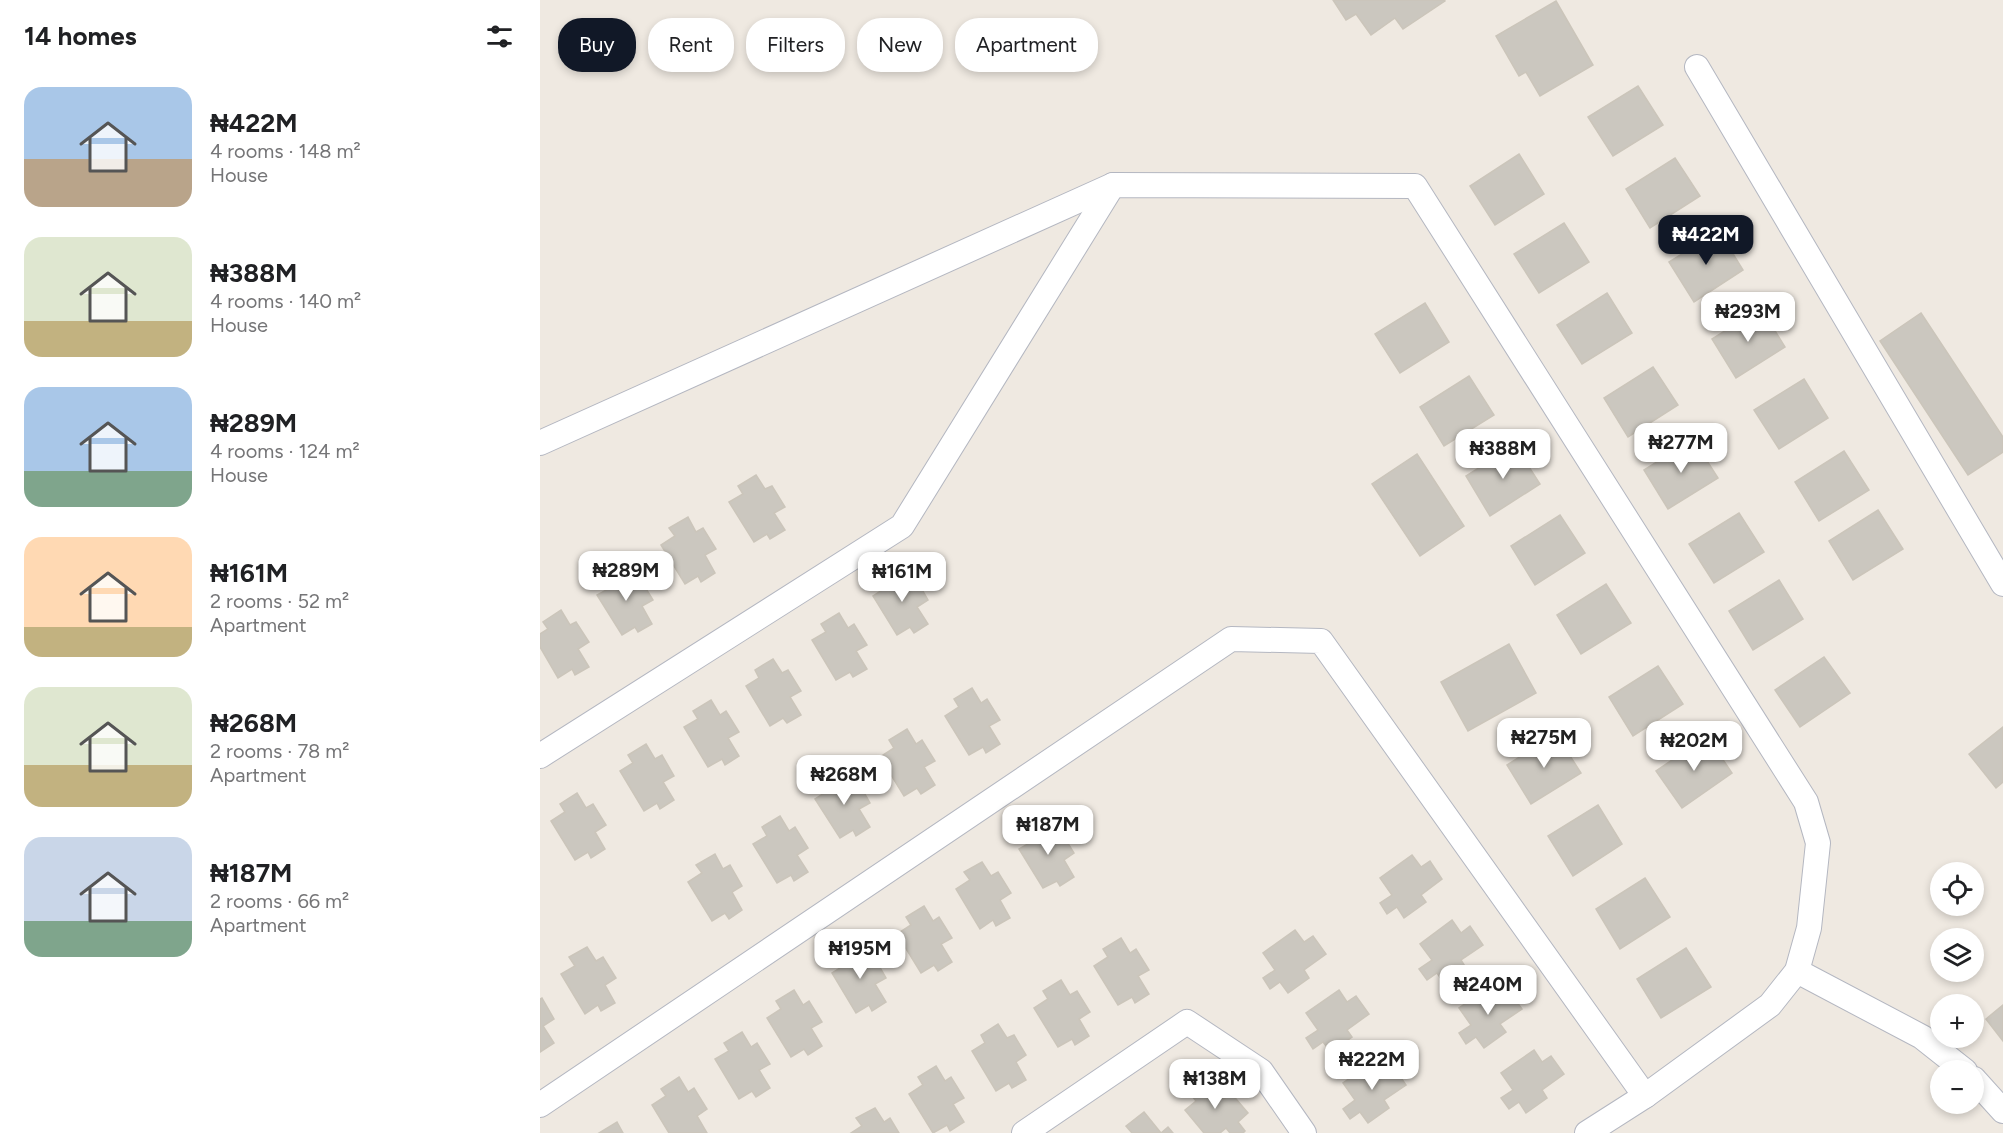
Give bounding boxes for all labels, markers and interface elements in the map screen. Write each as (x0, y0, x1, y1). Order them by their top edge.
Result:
chip: Buy (558, 18, 636, 72)
chip: Rent (648, 18, 734, 72)
chip: Filters (746, 18, 845, 72)
chip: New (857, 18, 943, 72)
chip: Apartment (955, 18, 1098, 72)
text: 14 homes (24, 20, 137, 52)
icon: filters (483, 20, 516, 53)
text: ₦422M (210, 107, 298, 139)
icon: home (72, 111, 144, 183)
text: 4 rooms · 148 m² (210, 139, 361, 163)
text: House (210, 163, 268, 187)
pin: ₦422M (1664, 215, 1748, 266)
text: ₦422M (1672, 222, 1740, 246)
text: ₦388M (210, 257, 297, 289)
icon: home (72, 261, 144, 333)
text: 4 rooms · 140 m² (210, 289, 361, 313)
pin: ₦293M (1706, 292, 1790, 343)
text: ₦293M (1715, 299, 1781, 323)
text: House (210, 313, 268, 337)
text: ₦289M (210, 407, 297, 439)
icon: home (72, 411, 144, 483)
pin: ₦277M (1639, 423, 1723, 474)
pin: ₦388M (1461, 429, 1545, 480)
text: ₦277M (1648, 430, 1714, 454)
text: ₦388M (1469, 436, 1537, 460)
text: 4 rooms · 124 m² (210, 439, 360, 463)
text: House (210, 463, 268, 487)
pin: ₦289M (584, 551, 668, 602)
pin: ₦161M (860, 552, 944, 603)
text: ₦161M (210, 557, 288, 589)
text: ₦289M (592, 558, 660, 582)
text: ₦161M (872, 559, 932, 583)
icon: home (72, 561, 144, 633)
text: 2 rooms · 52 m² (210, 589, 349, 613)
text: Apartment (210, 613, 307, 637)
text: ₦268M (210, 707, 297, 739)
icon: home (72, 711, 144, 783)
pin: ₦275M (1502, 718, 1586, 769)
pin: ₦202M (1652, 721, 1736, 772)
text: ₦275M (1511, 725, 1577, 749)
text: ₦202M (1660, 728, 1728, 752)
text: 2 rooms · 78 m² (210, 739, 350, 763)
pin: ₦268M (802, 755, 886, 806)
text: ₦268M (810, 762, 878, 786)
text: Apartment (210, 763, 307, 787)
pin: ₦187M (1006, 805, 1090, 856)
text: ₦187M (1016, 812, 1080, 836)
text: ₦187M (210, 857, 292, 889)
icon: home (72, 861, 144, 933)
map controls (1930, 862, 1984, 1114)
button: locate (1930, 862, 1984, 916)
text: 2 rooms · 66 m² (210, 889, 349, 913)
text: Apartment (210, 913, 307, 937)
button: layers (1930, 928, 1984, 982)
pin: ₦195M (818, 929, 902, 980)
text: ₦195M (828, 936, 892, 960)
pin: ₦240M (1446, 965, 1530, 1016)
text: ₦240M (1454, 972, 1522, 996)
button: + (1930, 994, 1984, 1048)
pin: ₦222M (1330, 1040, 1414, 1091)
text: ₦222M (1339, 1047, 1405, 1071)
pin: ₦138M (1173, 1059, 1257, 1110)
button: − (1930, 1060, 1984, 1114)
text: ₦138M (1183, 1066, 1247, 1090)

